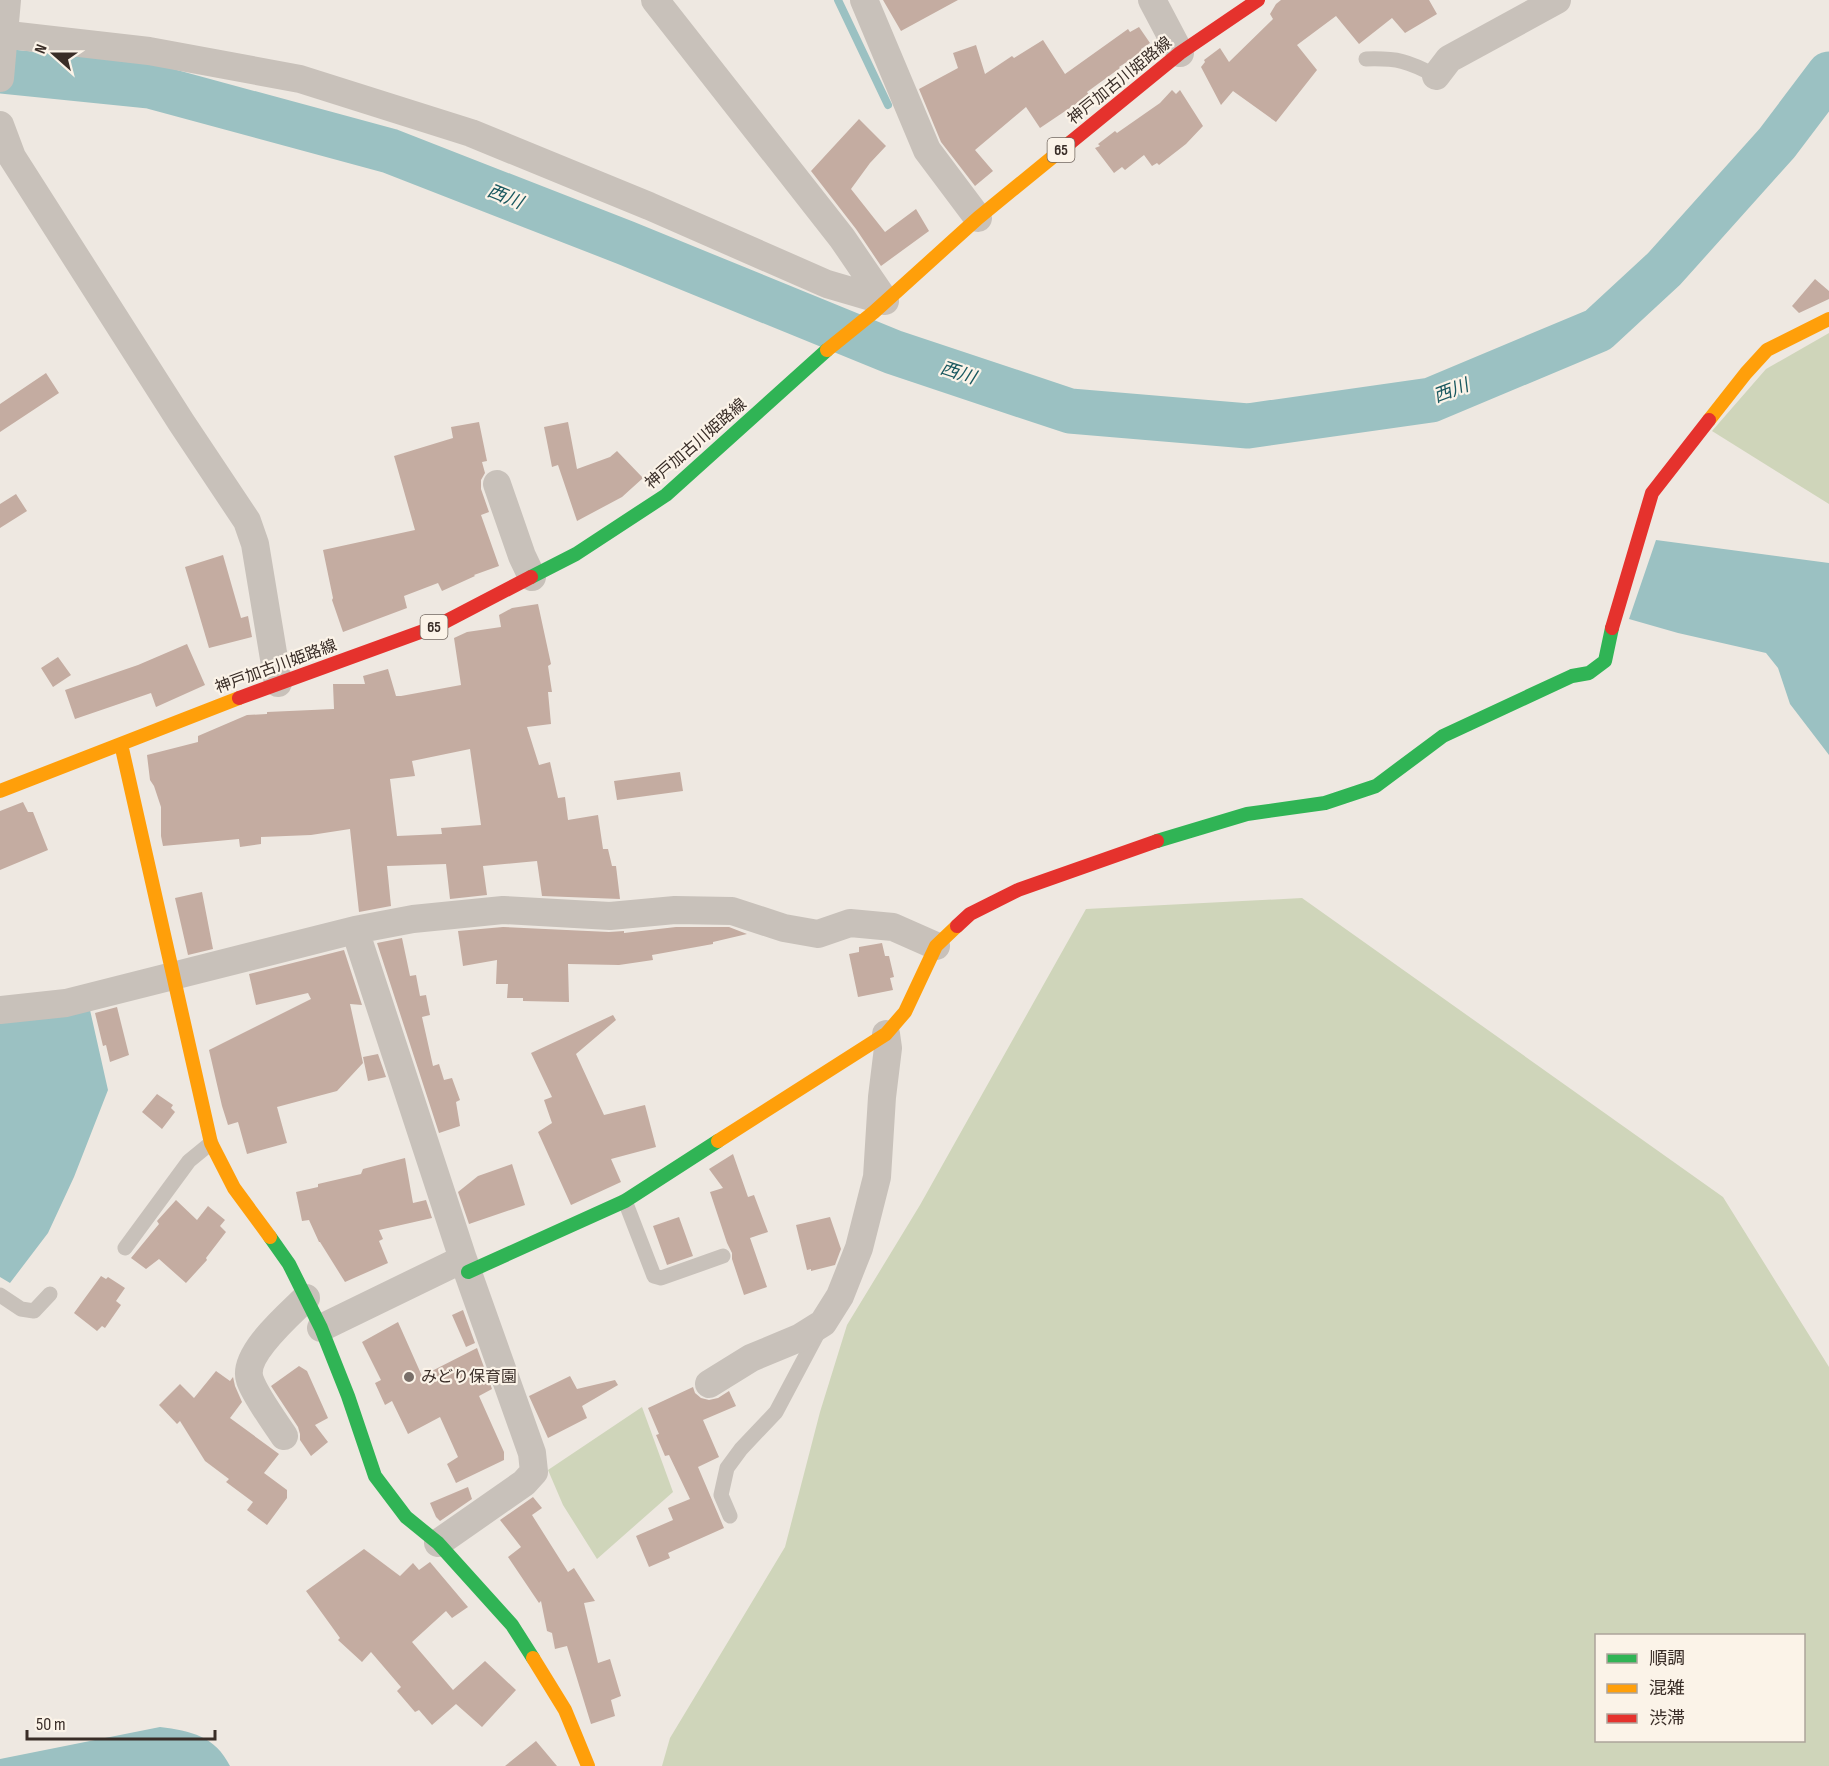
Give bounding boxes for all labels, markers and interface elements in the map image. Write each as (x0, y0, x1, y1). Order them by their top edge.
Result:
north arrow (24, 24, 84, 84)
street label: 神戸加古川姫路線 (1064, 33, 1176, 129)
text: N (31, 42, 52, 57)
road number: 65 (1048, 138, 1074, 162)
water label: 西川 (484, 181, 527, 214)
water label: 西川 (938, 357, 980, 389)
water label: 西川 (1430, 374, 1473, 407)
street label: 神戸加古川姫路線 (641, 395, 751, 493)
road number: 65 (420, 615, 448, 639)
street label: 神戸加古川姫路線 (213, 636, 339, 698)
place label: みどり保育園 (421, 1368, 517, 1387)
marker: みどり保育園 (402, 1370, 416, 1384)
legend (1595, 1634, 1805, 1742)
text: 順調 (1649, 1648, 1685, 1669)
text: 混雑 (1649, 1678, 1685, 1699)
scale bar (27, 1703, 214, 1741)
text: 渋滞 (1649, 1708, 1685, 1729)
text: 50 m (36, 1714, 66, 1735)

